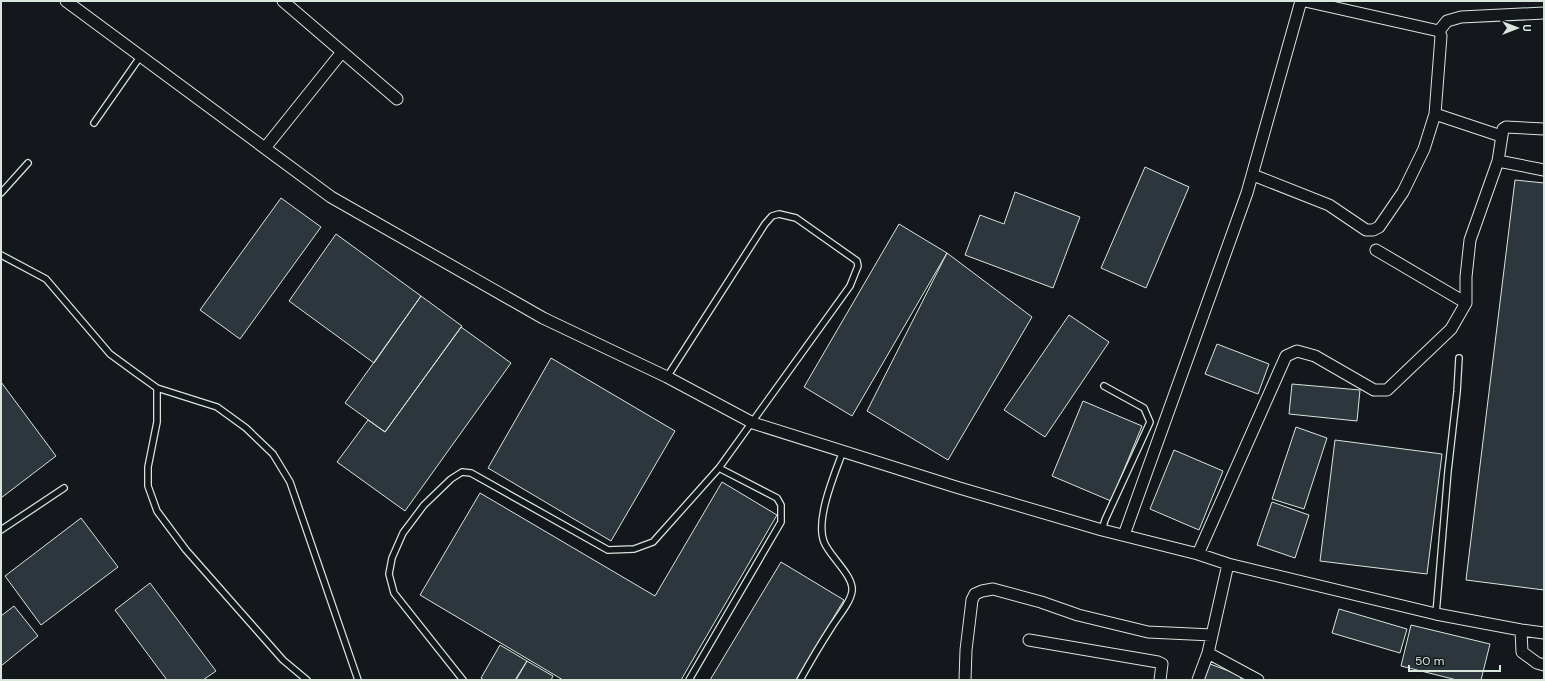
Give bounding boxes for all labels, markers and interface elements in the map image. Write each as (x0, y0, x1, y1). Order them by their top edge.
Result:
north arrow (1497, 8, 1537, 48)
text: U (1520, 24, 1534, 32)
scale bar (1409, 647, 1500, 673)
text: 50 m (1415, 653, 1444, 669)

